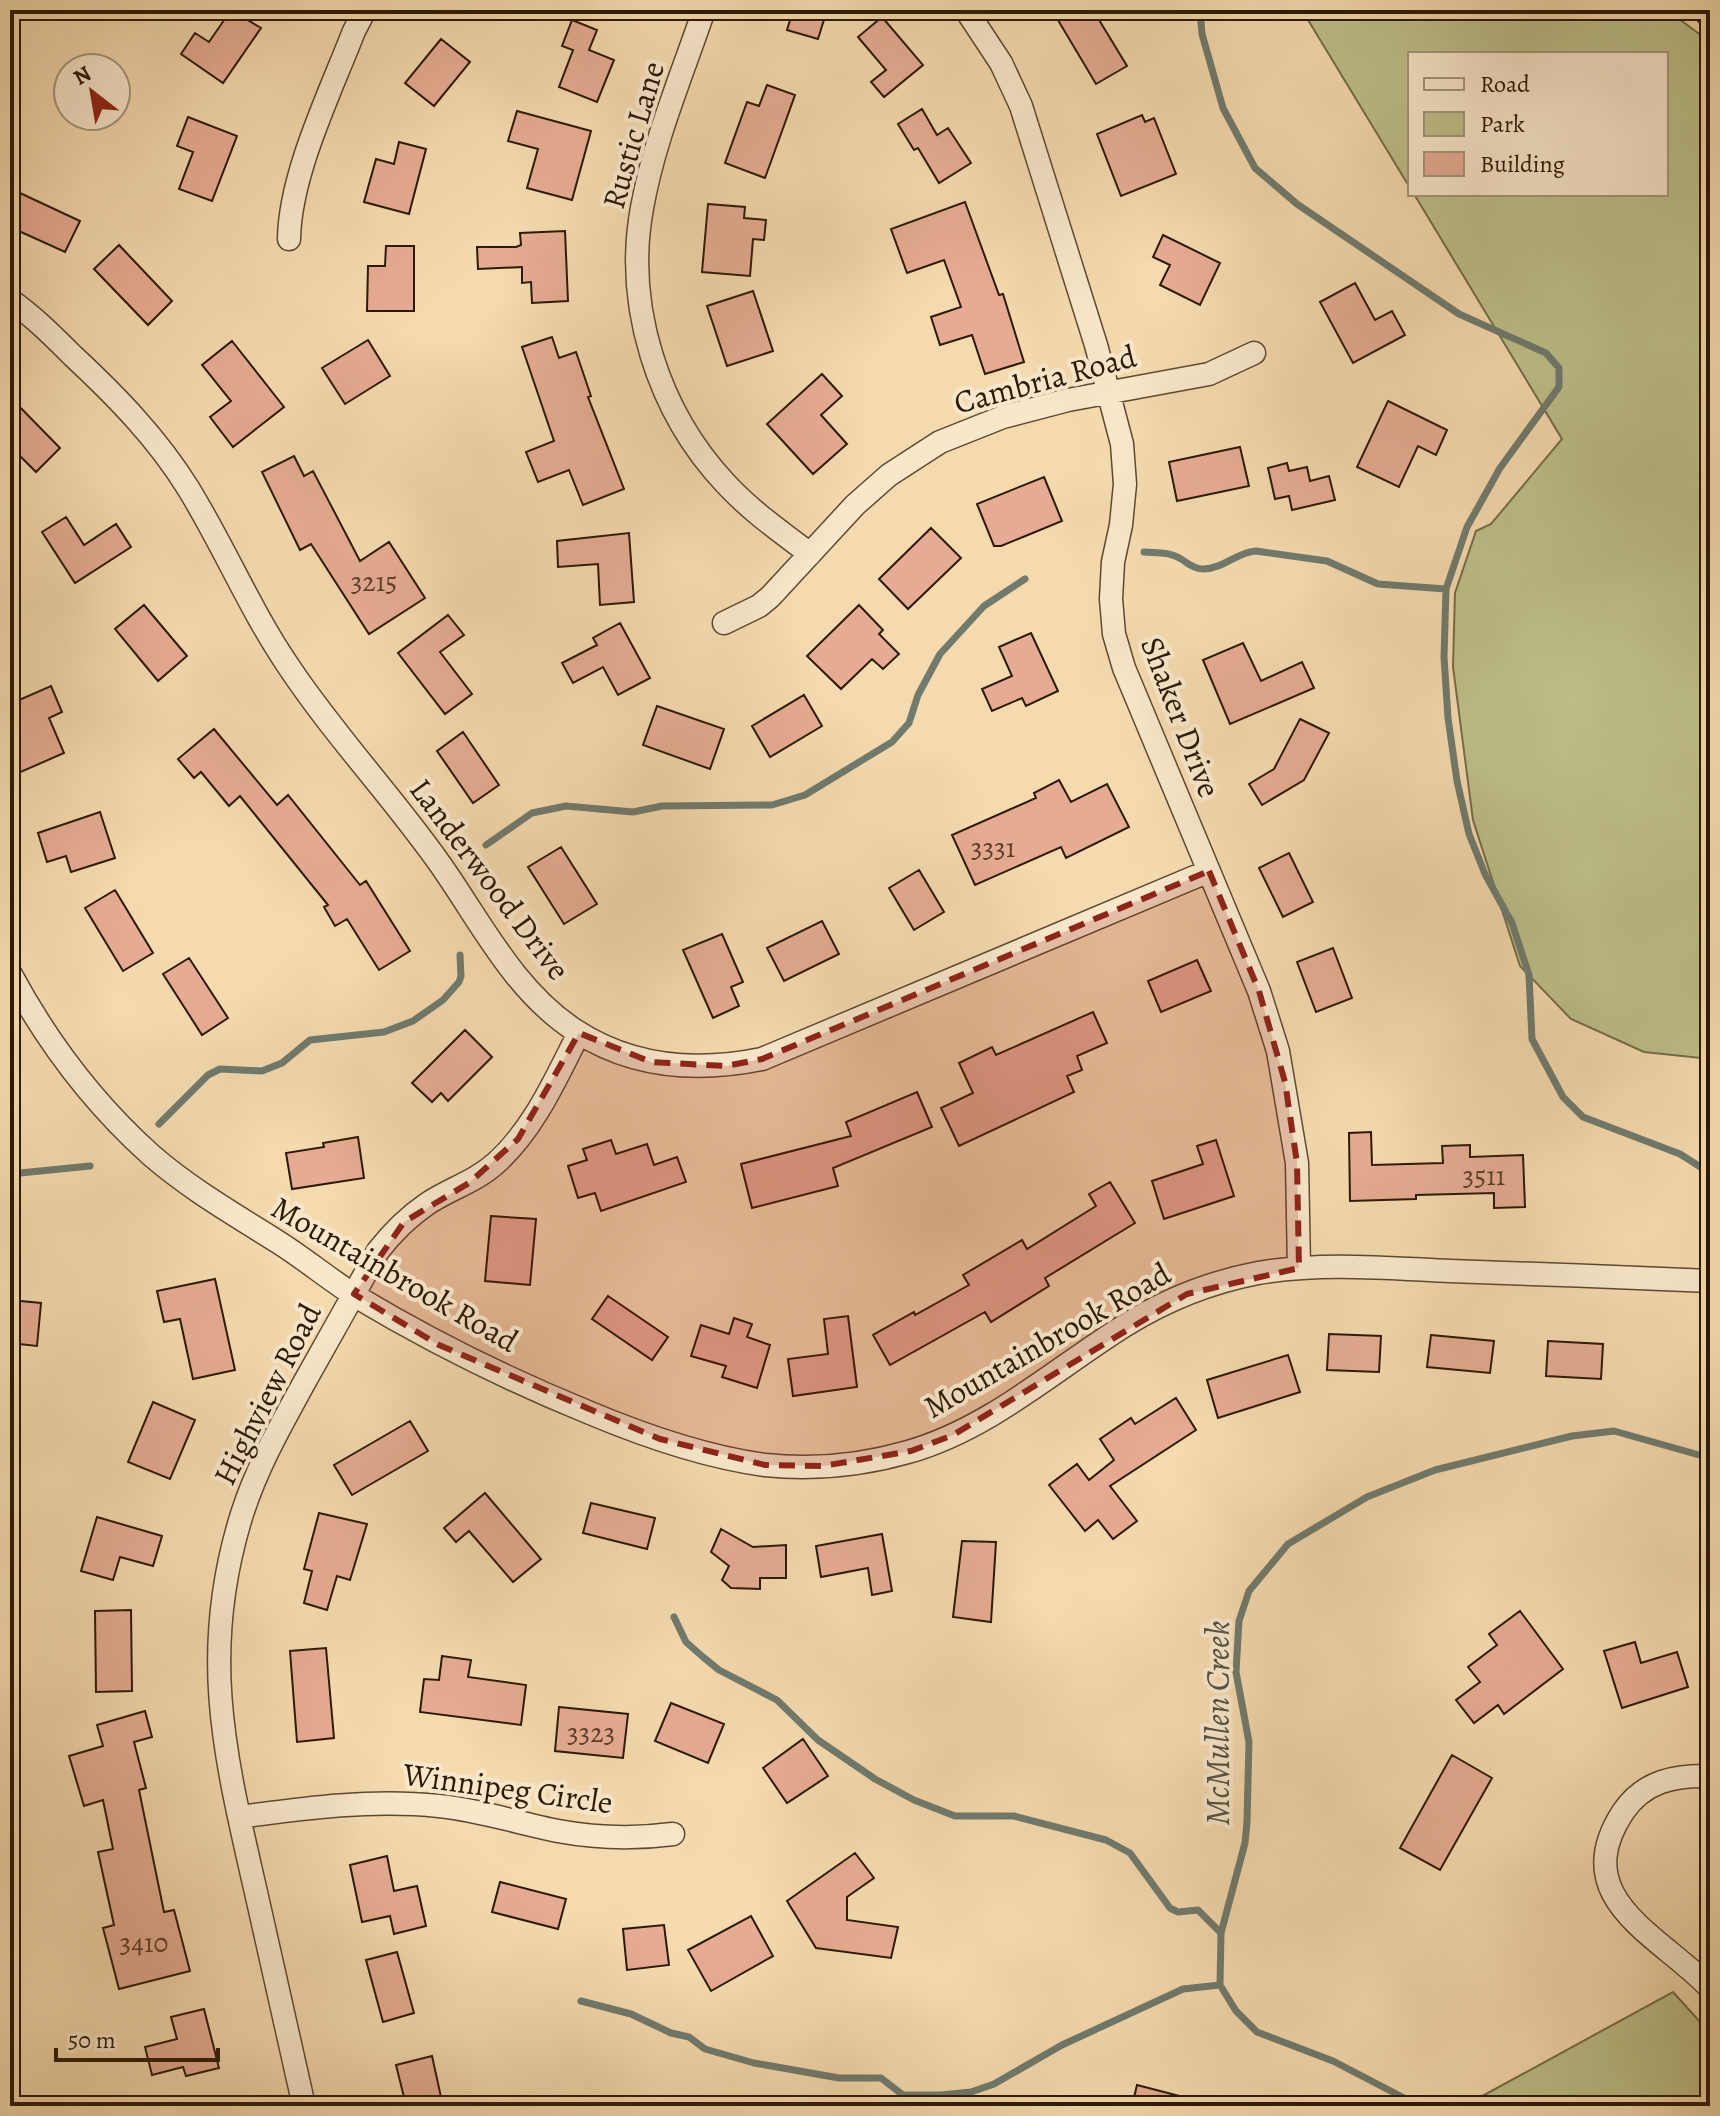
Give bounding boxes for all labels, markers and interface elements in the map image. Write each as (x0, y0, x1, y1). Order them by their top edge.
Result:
north arrow (52, 52, 132, 132)
legend (1408, 52, 1668, 196)
street label: Rustic Lane (591, 56, 675, 214)
text: N (68, 59, 97, 93)
text: Road (1480, 68, 1530, 100)
text: Park (1480, 108, 1525, 140)
text: Building (1480, 148, 1565, 180)
street label: Cambria Road (949, 333, 1142, 424)
house number: 3215 (351, 563, 397, 601)
street label: Shaker Drive (1130, 630, 1232, 804)
street label: Landerwood Drive (400, 769, 580, 989)
house number: 3331 (971, 829, 1015, 867)
house number: 3511 (1463, 1157, 1505, 1195)
street label: Mountainbrook Road (264, 1185, 527, 1363)
street label: Mountainbrook Road (916, 1251, 1179, 1429)
street label: Highview Road (202, 1295, 332, 1492)
water label: McMullen Creek (1194, 1621, 1241, 1825)
house number: 3323 (567, 1714, 615, 1752)
street label: Winnipeg Circle (399, 1751, 616, 1824)
house number: 3410 (120, 1924, 168, 1962)
scale bar (56, 2012, 218, 2062)
text: 50 m (68, 2024, 116, 2056)

